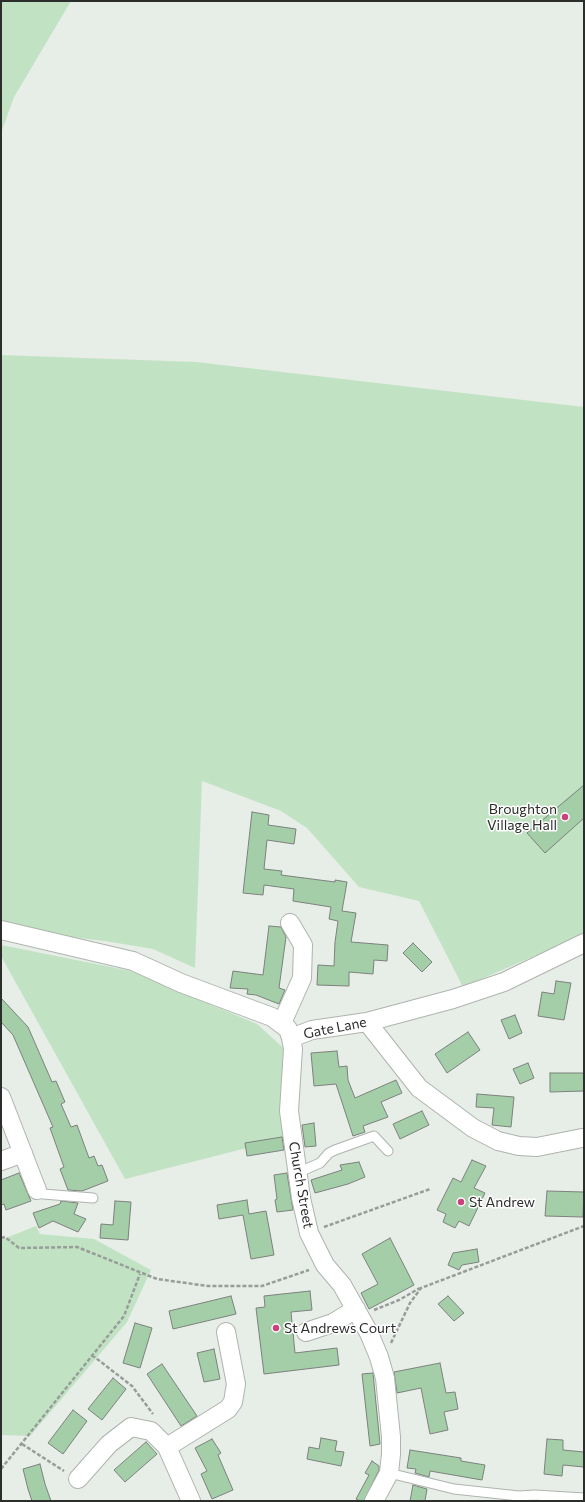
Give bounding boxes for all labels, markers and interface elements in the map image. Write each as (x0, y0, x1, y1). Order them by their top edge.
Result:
place label: Broughton Village Hall (487, 801, 557, 834)
marker: Broughton Village Hall (560, 812, 570, 822)
street label: Gate Lane (302, 1014, 368, 1042)
street label: Church Street (285, 1140, 317, 1230)
place label: St Andrew (469, 1194, 535, 1210)
marker: St Andrew (456, 1197, 466, 1207)
place label: St Andrews Court (284, 1320, 396, 1336)
marker: St Andrews Court (271, 1323, 281, 1333)

